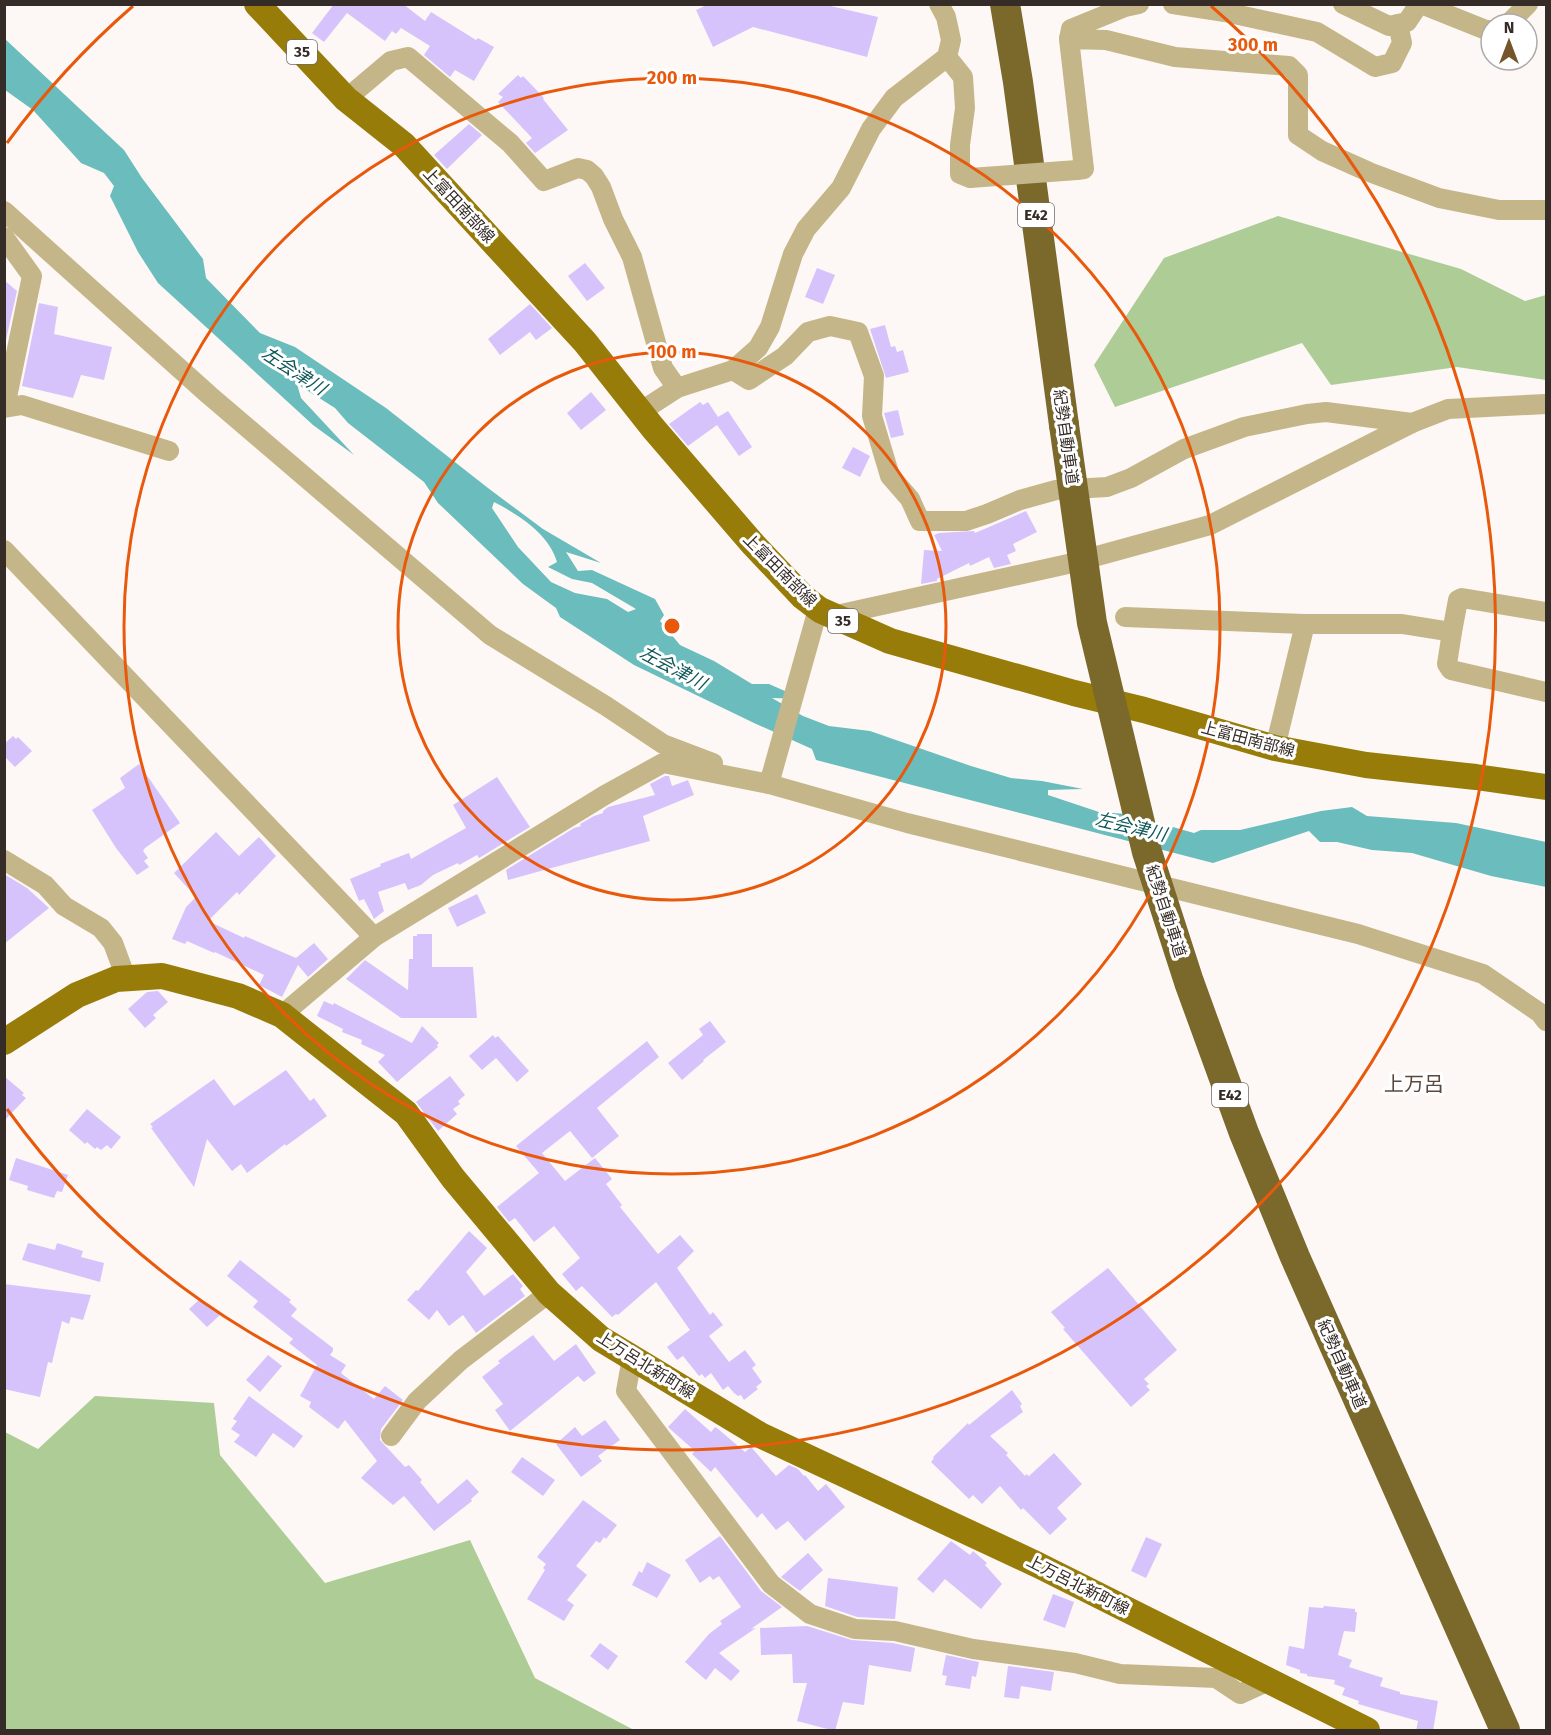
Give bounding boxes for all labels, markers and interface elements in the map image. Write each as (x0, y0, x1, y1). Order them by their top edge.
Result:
north arrow (1479, 12, 1539, 72)
text: N (1504, 18, 1514, 37)
text: 300 m (1227, 34, 1278, 56)
road number: 35 (287, 40, 317, 64)
text: 200 m (647, 67, 697, 89)
street label: 上富田南部線 (419, 163, 499, 247)
road number: E42 (1018, 203, 1054, 227)
text: 100 m (648, 341, 696, 363)
water label: 左会津川 (258, 342, 332, 401)
street label: 紀勢自動車道 (1050, 388, 1082, 486)
street label: 上富田南部線 (739, 529, 821, 611)
road number: 35 (828, 609, 858, 633)
centre of rings (662, 616, 682, 636)
water label: 左会津川 (636, 641, 712, 696)
street label: 上富田南部線 (1199, 717, 1297, 761)
water label: 左会津川 (1093, 808, 1171, 846)
street label: 紀勢自動車道 (1142, 862, 1190, 960)
district label: 上万呂 (1384, 1072, 1444, 1096)
road number: E42 (1212, 1083, 1248, 1107)
street label: 紀勢自動車道 (1314, 1316, 1370, 1412)
street label: 上万呂北新町線 (593, 1327, 699, 1403)
street label: 上万呂北新町線 (1024, 1551, 1132, 1619)

